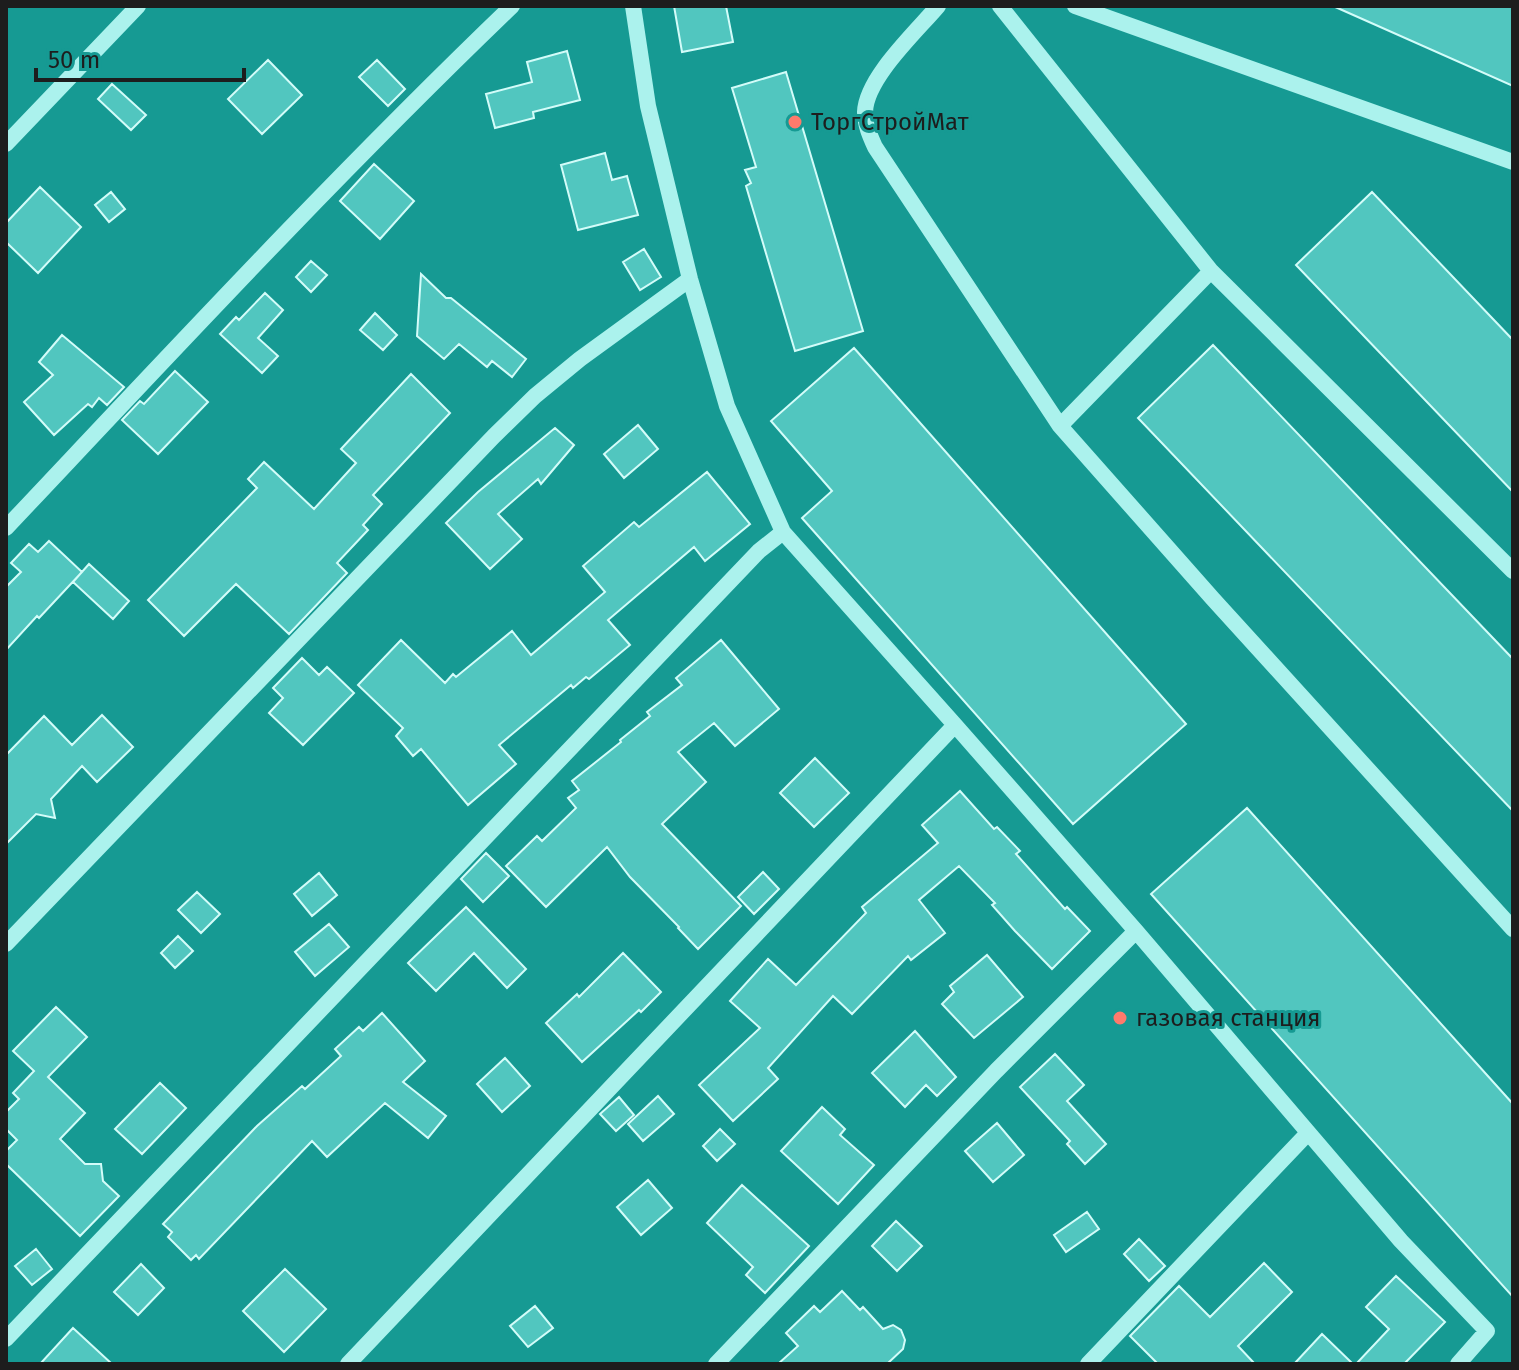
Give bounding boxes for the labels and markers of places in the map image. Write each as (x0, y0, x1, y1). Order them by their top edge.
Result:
place label: ТоргСтройМат (811, 108, 969, 136)
marker: ТоргСтройМат (786, 113, 804, 131)
place label: газовая станция (1136, 1004, 1321, 1032)
marker: газовая станция (1111, 1009, 1129, 1027)

